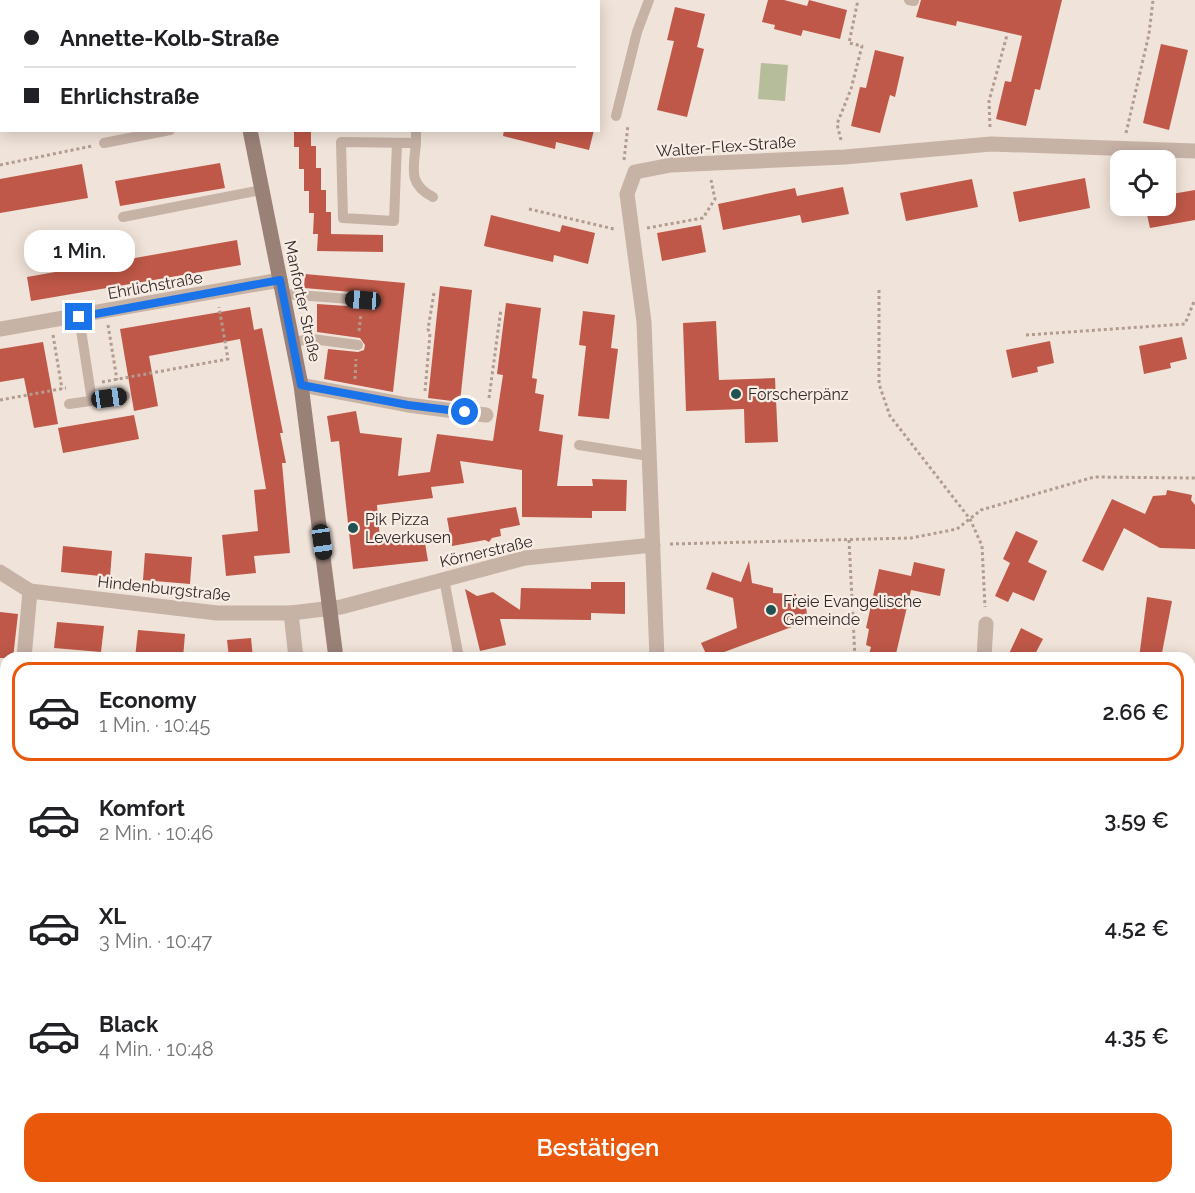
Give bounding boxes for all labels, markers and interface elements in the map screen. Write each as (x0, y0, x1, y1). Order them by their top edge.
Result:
text: Annette-Kolb-Straße (60, 25, 279, 51)
text: Ehrlichstraße (60, 83, 199, 109)
street label: Walter-Flex-Straße (655, 132, 797, 161)
map controls (1110, 150, 1176, 216)
button: locate (1110, 150, 1176, 216)
callout: 1 Min. (23, 230, 134, 272)
text: 1 Min. (53, 239, 106, 263)
street label: Manforter Straße (280, 239, 325, 363)
street label: Ehrlichstraße (106, 268, 204, 303)
car (344, 290, 382, 310)
route end (65, 303, 92, 330)
place label: Forscherpänz (748, 385, 849, 404)
car (90, 387, 128, 409)
marker: Forscherpänz (729, 387, 743, 401)
route start (451, 398, 478, 425)
place label: Pik Pizza Leverkusen (365, 510, 451, 547)
marker: Pik Pizza Leverkusen (346, 521, 360, 535)
car (311, 523, 333, 561)
street label: Körnerstraße (438, 532, 534, 571)
street label: Hindenburgstraße (97, 572, 231, 605)
place label: Freie Evangelische Gemeinde (783, 592, 922, 629)
marker: Freie Evangelische Gemeinde (764, 603, 778, 617)
icon: car (27, 685, 81, 739)
text: Economy (99, 687, 197, 713)
text: 2.66 € (1103, 699, 1169, 725)
text: 1 Min. · 10:45 (99, 713, 210, 737)
icon: car (27, 793, 81, 847)
text: Komfort (99, 795, 185, 821)
text: 3.59 € (1104, 807, 1169, 833)
text: 2 Min. · 10:46 (99, 821, 213, 845)
icon: car (27, 901, 81, 955)
text: XL (99, 903, 126, 929)
text: 4.52 € (1105, 915, 1169, 941)
text: 3 Min. · 10:47 (99, 929, 212, 953)
icon: car (27, 1009, 81, 1063)
text: Black (99, 1011, 158, 1037)
text: 4.35 € (1105, 1023, 1169, 1049)
text: 4 Min. · 10:48 (99, 1037, 214, 1061)
button: Bestätigen (24, 1113, 1172, 1182)

